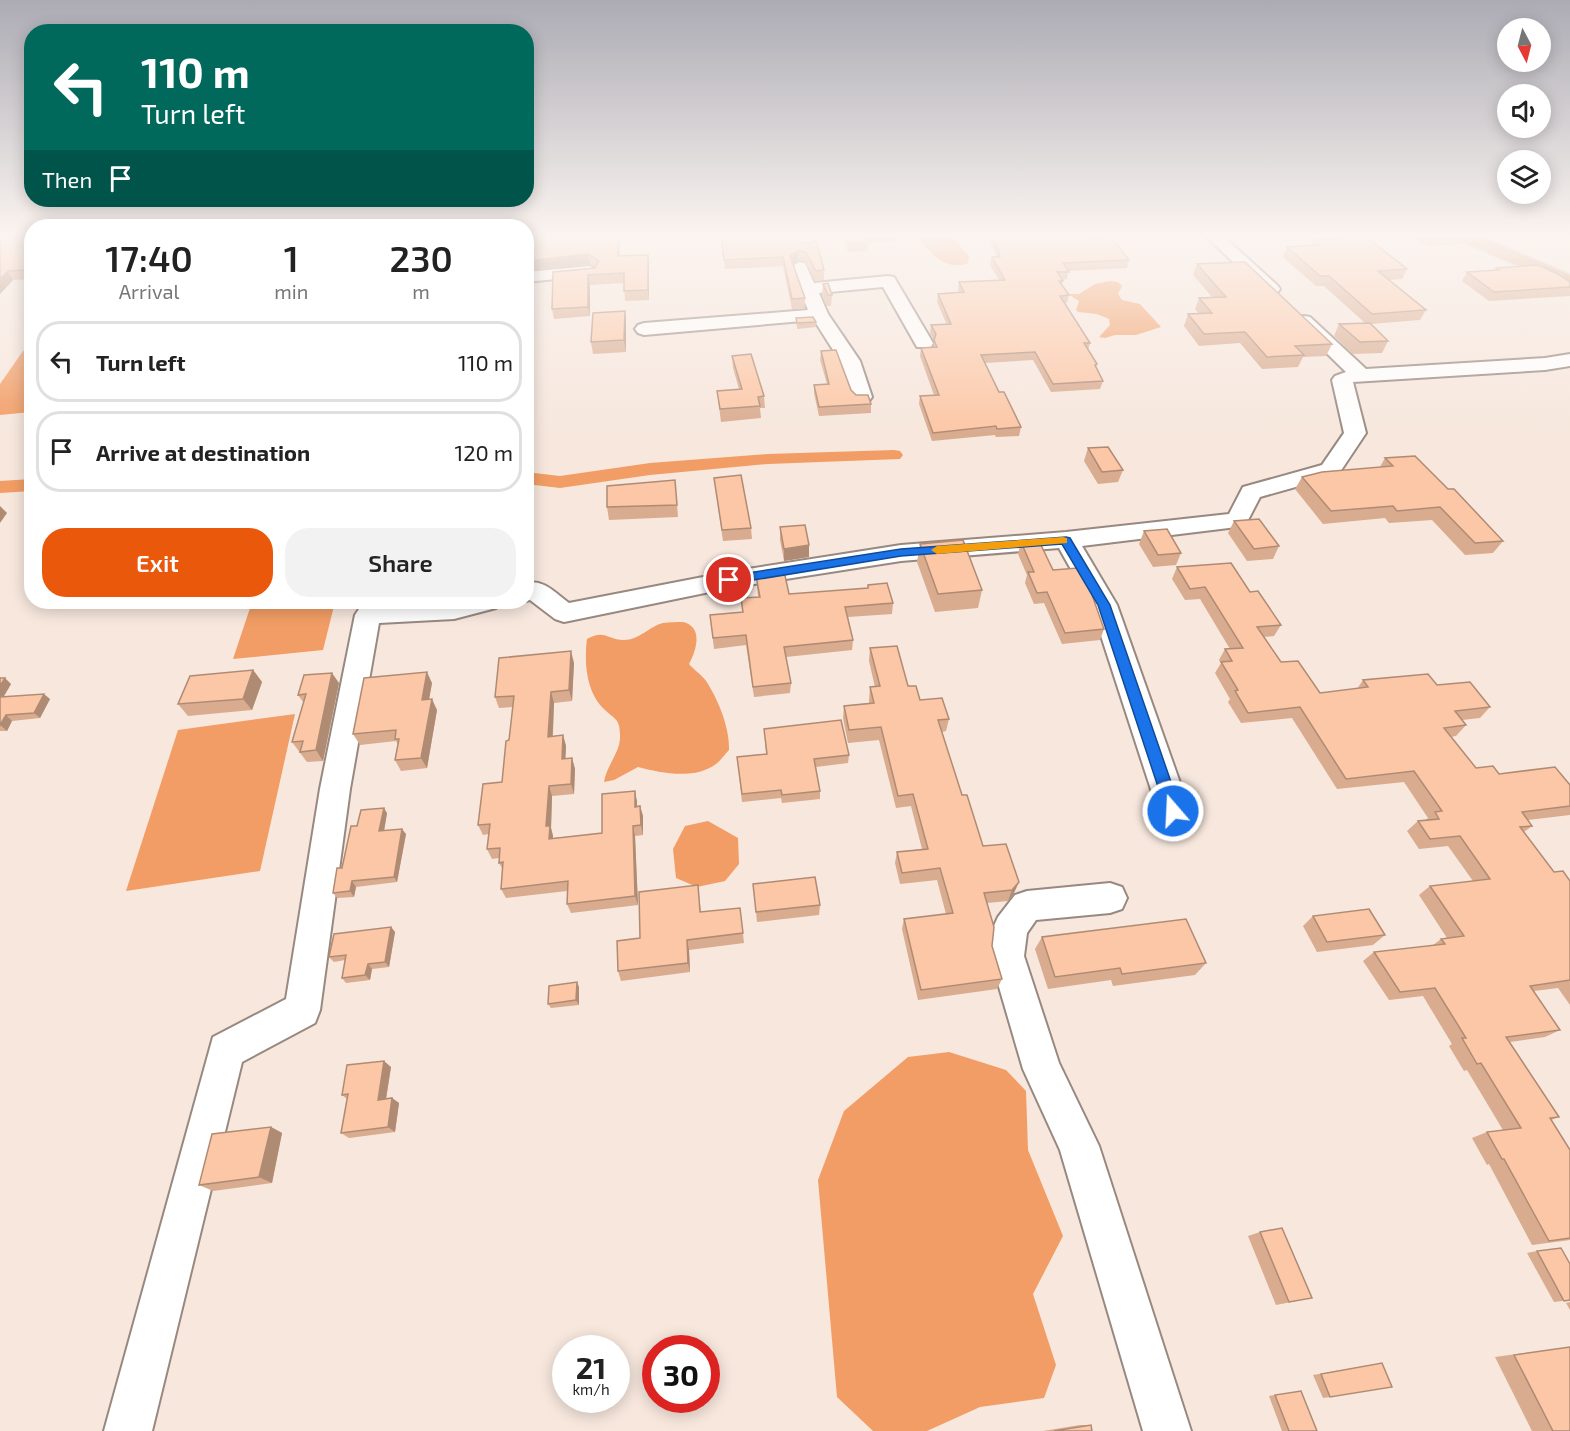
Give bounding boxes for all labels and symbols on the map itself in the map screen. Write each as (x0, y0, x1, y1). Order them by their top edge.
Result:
north arrow (1497, 18, 1551, 72)
pin (703, 554, 754, 605)
position arrow (1141, 779, 1205, 843)
speed limit sign: 30 (642, 1335, 720, 1413)

